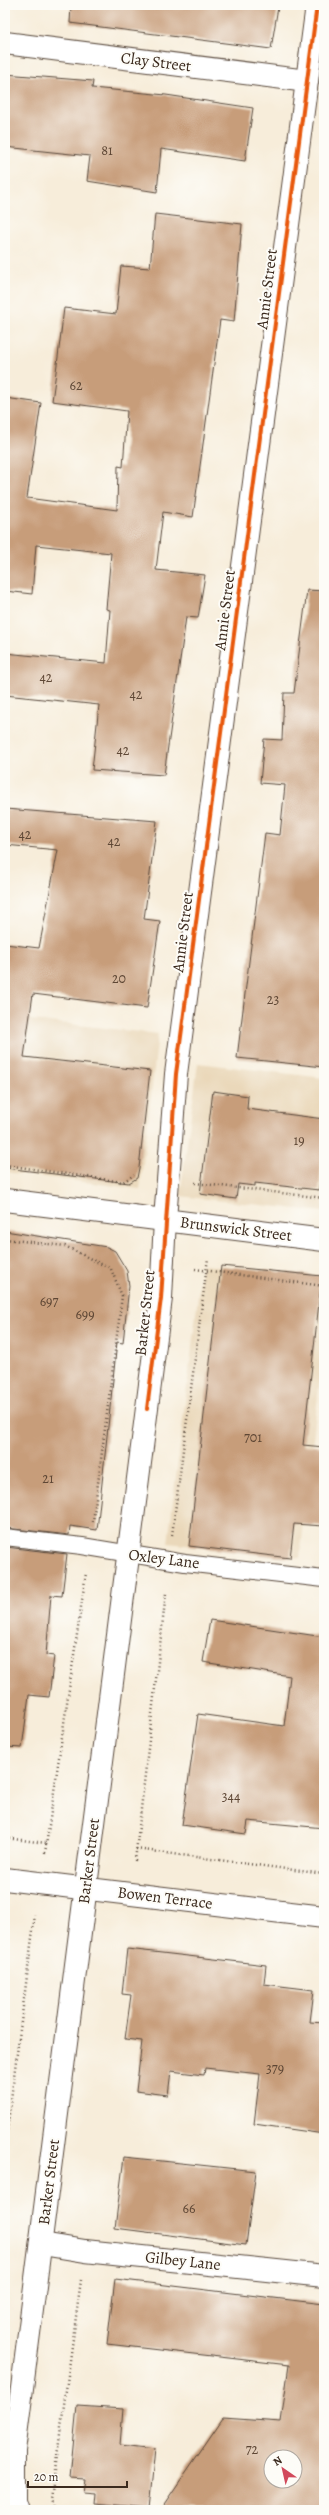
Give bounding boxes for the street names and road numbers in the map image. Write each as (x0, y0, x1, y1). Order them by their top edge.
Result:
street label: Clay Street (120, 47, 192, 77)
street label: Annie Street (251, 248, 283, 331)
street label: Annie Street (209, 569, 241, 652)
street label: Annie Street (167, 891, 199, 974)
street label: Brunswick Street (179, 1211, 293, 1247)
street label: Barker Street (130, 1269, 160, 1357)
street label: Oxley Lane (127, 1544, 201, 1574)
street label: Barker Street (73, 1817, 105, 1905)
street label: Bowen Terrace (116, 1881, 214, 1915)
street label: Barker Street (33, 2138, 65, 2226)
street label: Gilbey Lane (144, 2246, 222, 2276)

